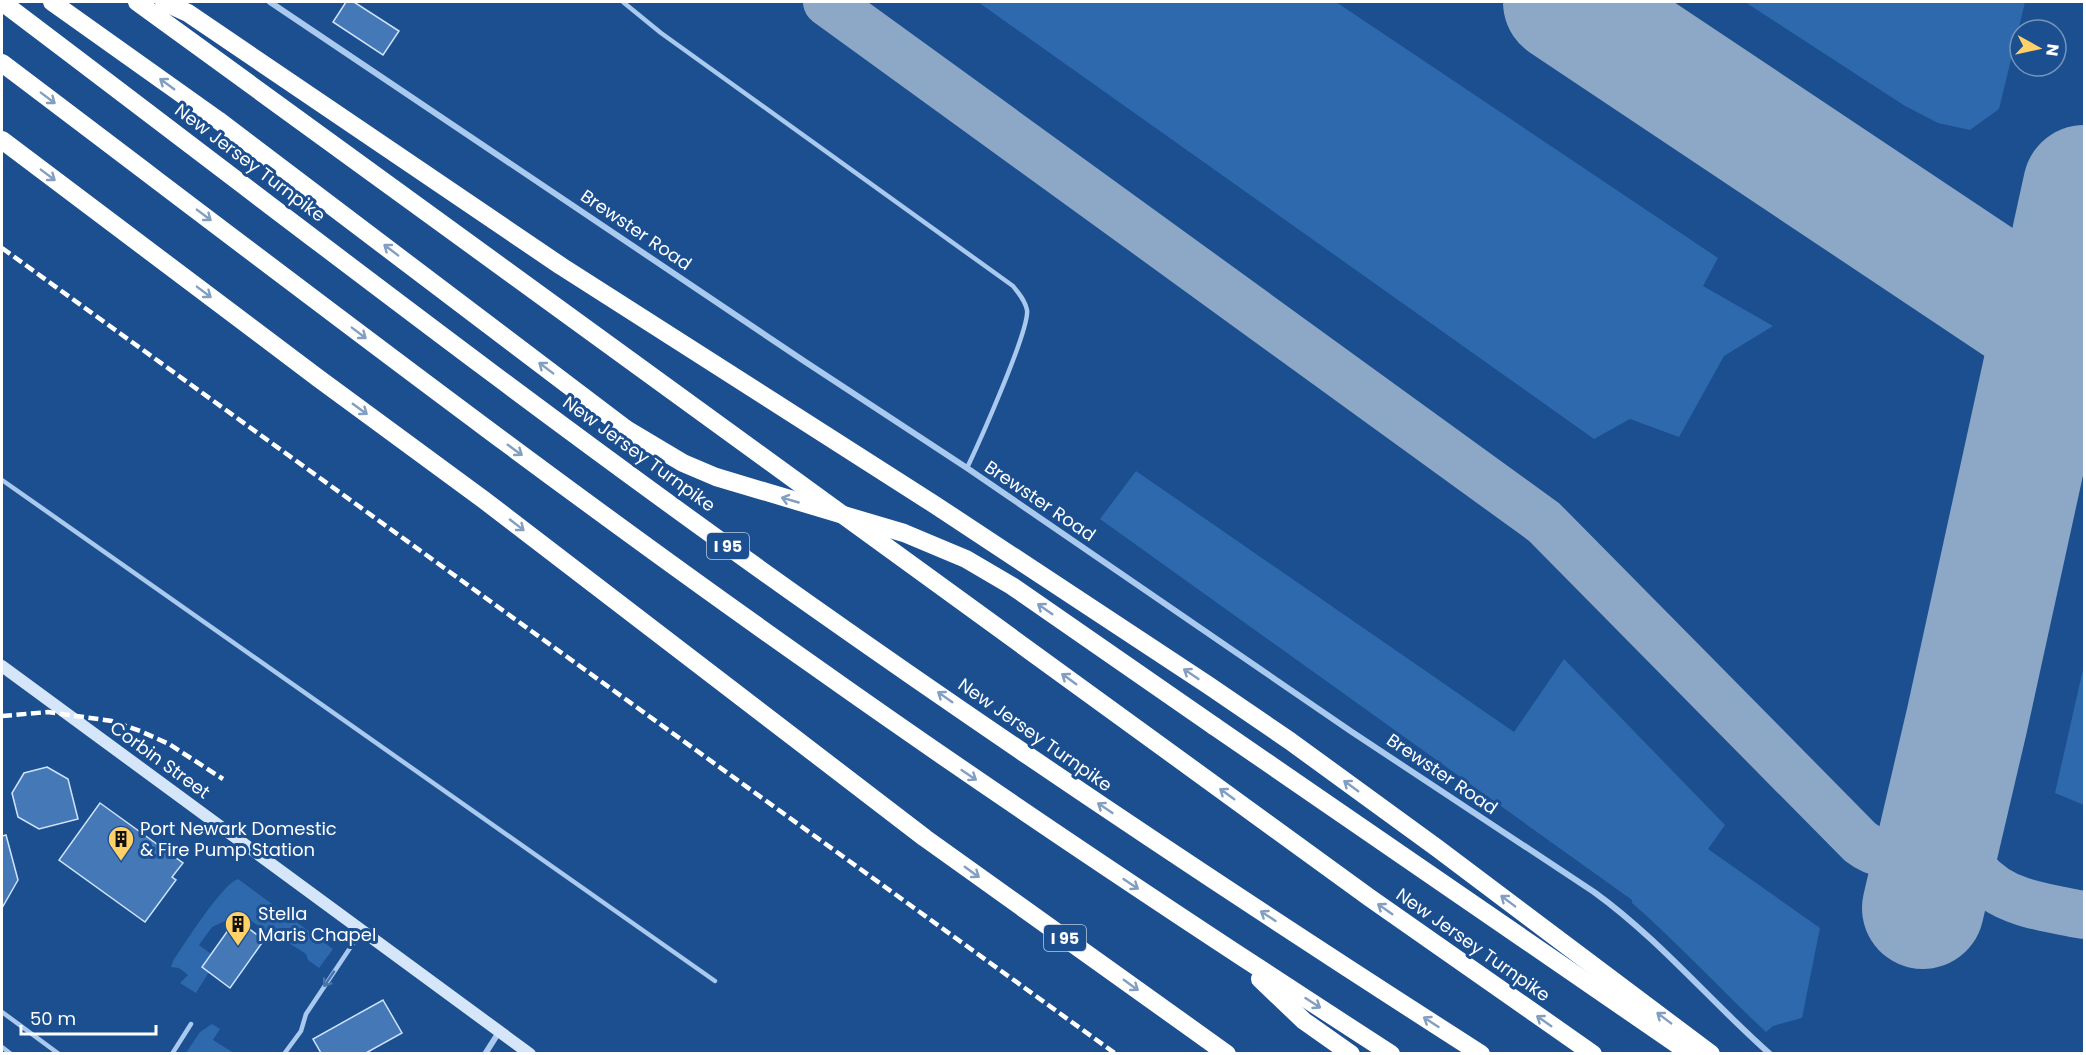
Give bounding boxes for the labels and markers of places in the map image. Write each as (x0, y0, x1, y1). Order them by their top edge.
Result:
place label: Port Newark Domestic & Fire Pump Station (140, 816, 337, 862)
building icon: Port Newark Domestic & Fire Pump Station (106, 824, 136, 862)
place label: Stella Maris Chapel (258, 901, 376, 947)
building icon: Stella Maris Chapel (223, 909, 253, 947)

